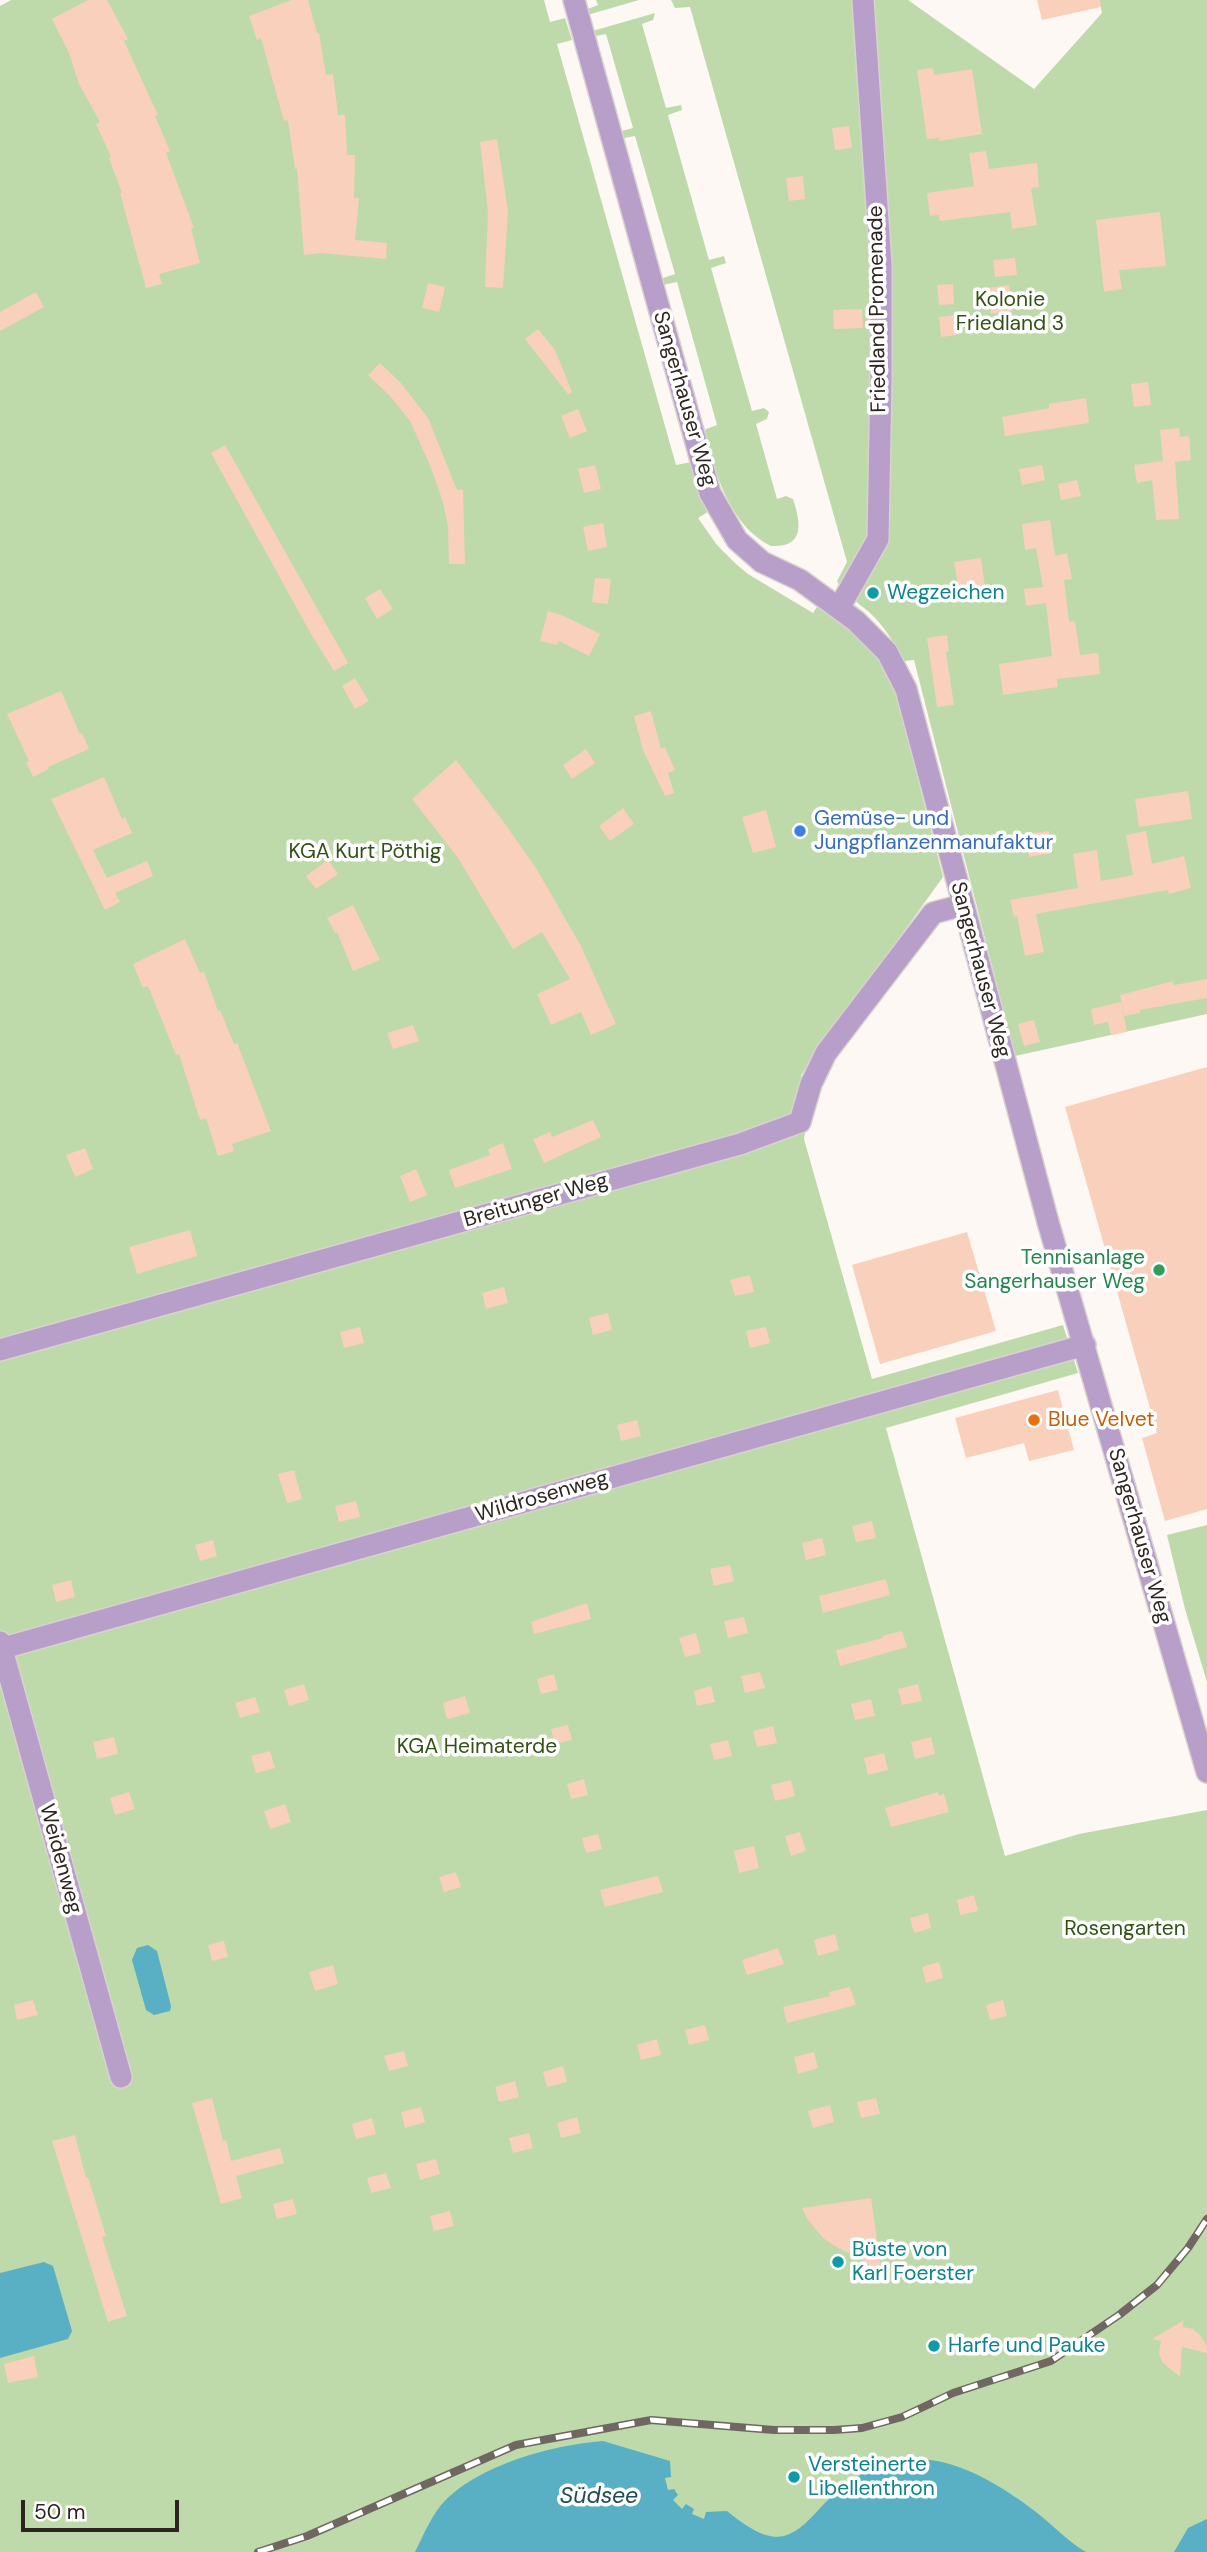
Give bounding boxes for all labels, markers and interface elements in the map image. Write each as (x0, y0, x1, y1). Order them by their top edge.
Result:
street label: Friedland Promenade (864, 205, 892, 413)
park label: Kolonie Friedland 3 (956, 287, 1064, 337)
street label: Sangerhauser Weg (647, 309, 721, 489)
place label: Wegzeichen (887, 580, 1004, 606)
marker: Wegzeichen (865, 585, 881, 601)
place label: Gemüse- und Jungpflanzenmanufaktur (814, 806, 1053, 856)
marker: Gemüse- und Jungpflanzenmanufaktur (792, 823, 808, 839)
park label: KGA Kurt Pöthig (288, 839, 442, 865)
street label: Sangerhauser Weg (944, 879, 1016, 1061)
street label: Breitunger Weg (461, 1168, 611, 1234)
place label: Tennisanlage Sangerhauser Weg (964, 1245, 1145, 1295)
marker: Tennisanlage Sangerhauser Weg (1151, 1262, 1167, 1278)
place label: Blue Velvet (1048, 1407, 1155, 1433)
marker: Blue Velvet (1026, 1412, 1042, 1428)
street label: Sangerhauser Weg (1102, 1446, 1176, 1626)
street label: Wildrosenweg (473, 1466, 611, 1528)
park label: KGA Heimaterde (397, 1734, 557, 1760)
street label: Weidenweg (33, 1801, 87, 1917)
park label: Rosengarten (1064, 1916, 1186, 1942)
place label: Büste von Karl Foerster (852, 2237, 974, 2287)
marker: Büste von Karl Foerster (830, 2254, 846, 2270)
place label: Harfe und Pauke (948, 2333, 1105, 2359)
marker: Harfe und Pauke (926, 2338, 942, 2354)
place label: Versteinerte Libellenthron (808, 2452, 935, 2502)
marker: Versteinerte Libellenthron (786, 2469, 802, 2485)
water label: Südsee (560, 2483, 638, 2511)
scale bar (24, 2486, 182, 2530)
text: 50 m (34, 2498, 85, 2526)

